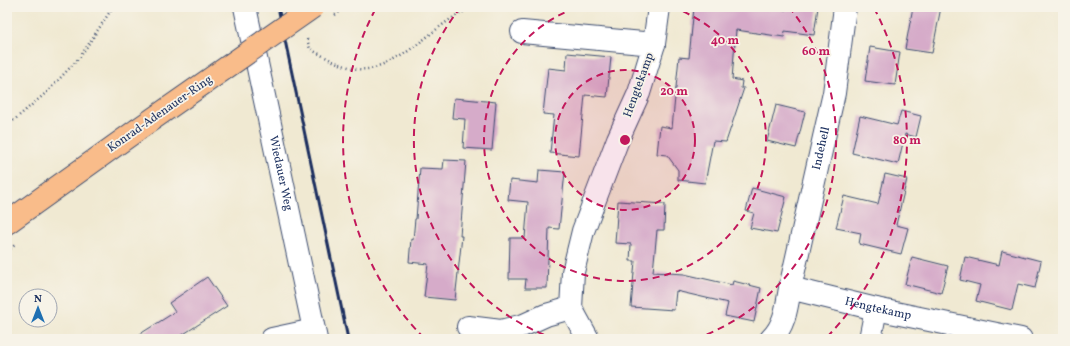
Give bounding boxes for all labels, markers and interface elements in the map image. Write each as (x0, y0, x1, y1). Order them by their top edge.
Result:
text: 40 m (711, 33, 740, 49)
text: 60 m (802, 44, 830, 60)
street label: Hengtekamp (620, 50, 658, 120)
street label: Konrad-Adenauer-Ring (104, 72, 216, 156)
text: 20 m (660, 84, 688, 100)
street label: Indehell (809, 125, 834, 172)
centre of rings (618, 133, 632, 147)
text: 80 m (893, 133, 921, 149)
street label: Wiedauer Weg (265, 134, 296, 212)
north arrow (18, 288, 58, 328)
text: N (34, 292, 42, 307)
street label: Hengtekamp (843, 294, 913, 324)

